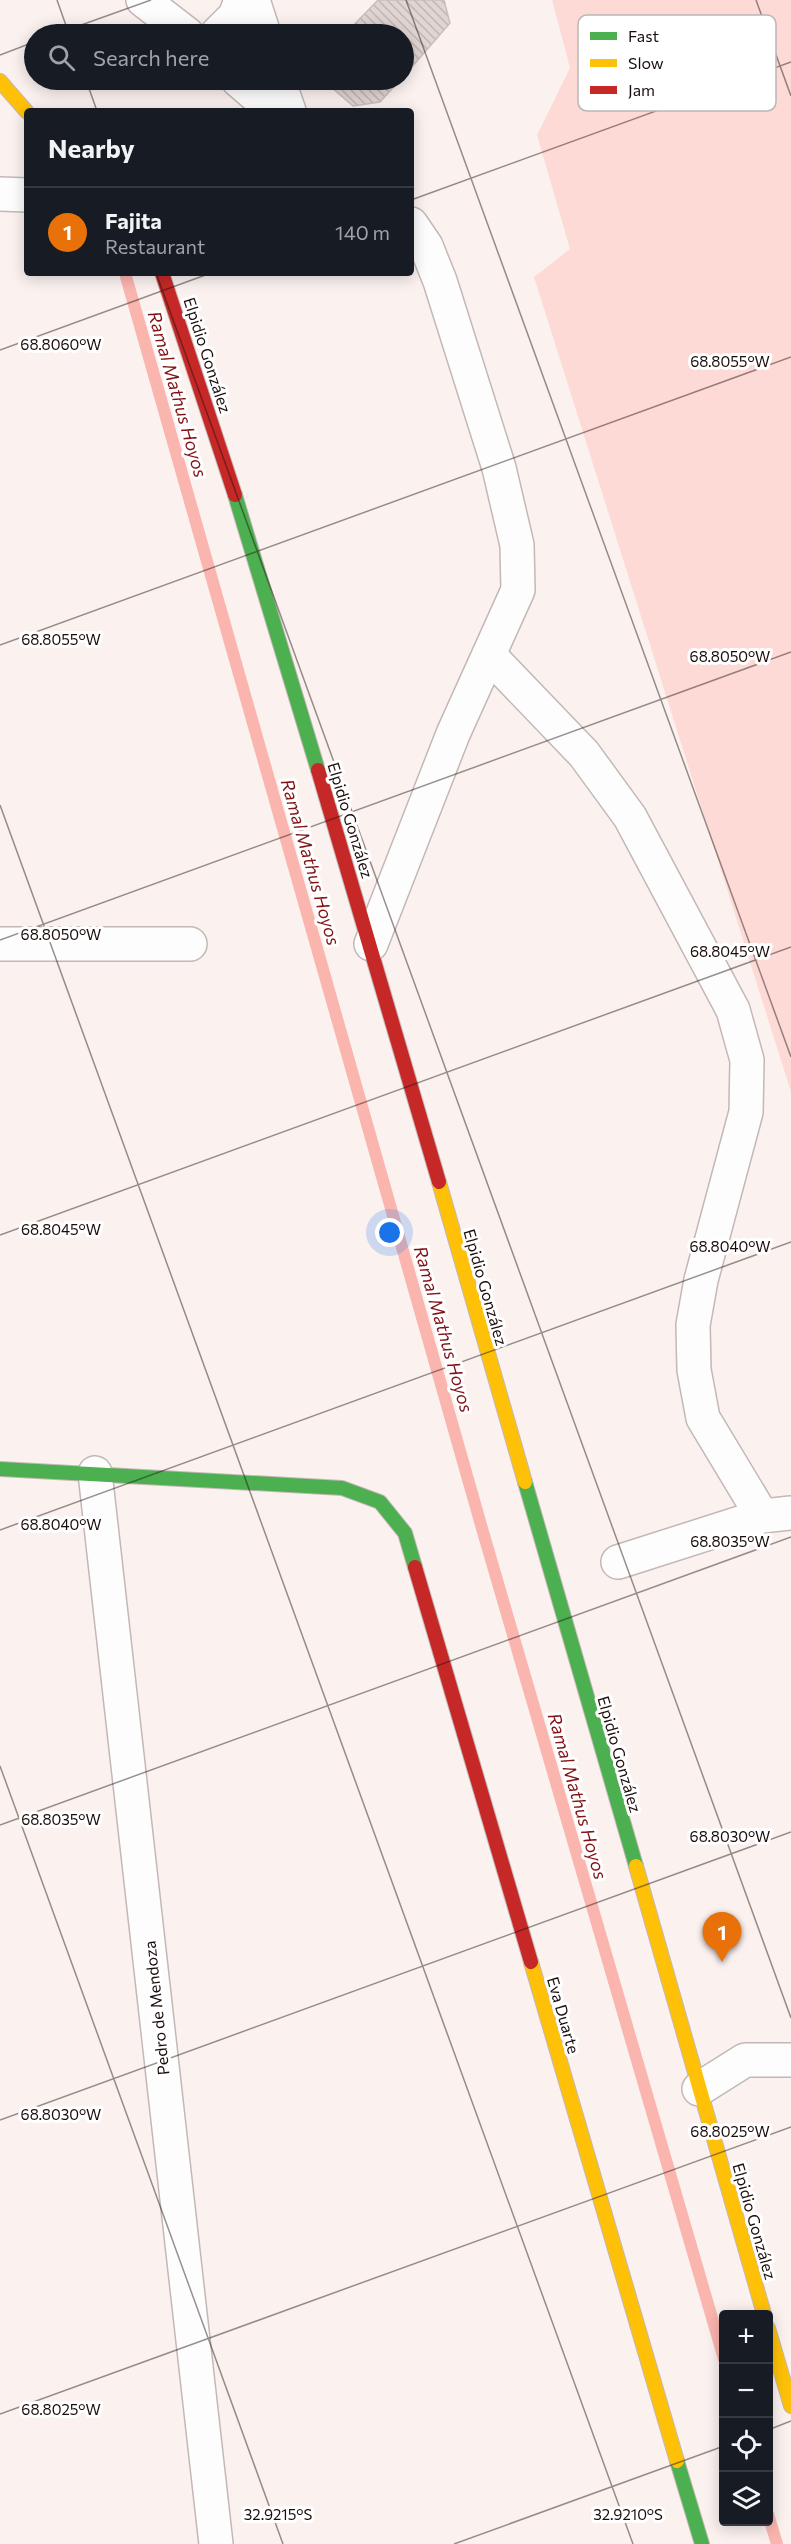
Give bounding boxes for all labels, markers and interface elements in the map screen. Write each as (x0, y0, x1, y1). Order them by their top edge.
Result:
legend (578, 15, 776, 111)
search box (24, 24, 414, 90)
text: Fast (628, 26, 659, 45)
icon: search (45, 41, 78, 74)
text: Search here (93, 44, 209, 71)
text: Slow (628, 53, 664, 72)
text: Jam (628, 80, 655, 99)
text: Nearby (48, 132, 135, 163)
text: Fajita (105, 207, 162, 234)
text: 1 (63, 220, 72, 244)
text: 140 m (335, 220, 390, 244)
text: Restaurant (105, 234, 205, 258)
street label: Elpidio González (180, 295, 236, 415)
water label: Ramal Mathus Hoyos (144, 308, 212, 480)
text: 68.8060°W (20, 335, 102, 353)
text: 68.8055°W (690, 352, 770, 370)
text: 68.8055°W (21, 630, 101, 648)
text: 68.8050°W (690, 647, 770, 665)
street label: Elpidio González (324, 760, 378, 880)
water label: Ramal Mathus Hoyos (277, 776, 345, 948)
text: 68.8050°W (21, 925, 101, 943)
text: 68.8045°W (690, 942, 770, 960)
your location (375, 1218, 404, 1247)
text: 68.8045°W (21, 1220, 101, 1238)
street label: Elpidio González (460, 1227, 512, 1347)
text: 68.8040°W (689, 1237, 771, 1255)
water label: Ramal Mathus Hoyos (410, 1243, 478, 1415)
text: 68.8040°W (20, 1515, 102, 1533)
text: 68.8035°W (690, 1532, 770, 1550)
street label: Elpidio González (594, 1694, 646, 1814)
water label: Ramal Mathus Hoyos (544, 1710, 612, 1882)
text: 68.8035°W (21, 1810, 101, 1828)
text: 68.8030°W (690, 1827, 770, 1845)
pin: 1 (702, 1912, 742, 1962)
street label: Pedro de Mendoza (140, 1940, 172, 2076)
street label: Eva Duarte (544, 1974, 584, 2056)
text: 68.8030°W (21, 2105, 101, 2123)
text: 68.8025°W (690, 2122, 770, 2140)
street label: Elpidio González (729, 2161, 781, 2281)
map controls (719, 2310, 773, 2526)
button: + (719, 2310, 773, 2364)
button: − (719, 2364, 773, 2418)
text: 68.8025°W (21, 2400, 101, 2418)
button: locate (719, 2418, 773, 2472)
button: layers (719, 2472, 773, 2526)
text: 32.9215°S (244, 2505, 312, 2523)
text: 32.9210°S (593, 2505, 663, 2523)

